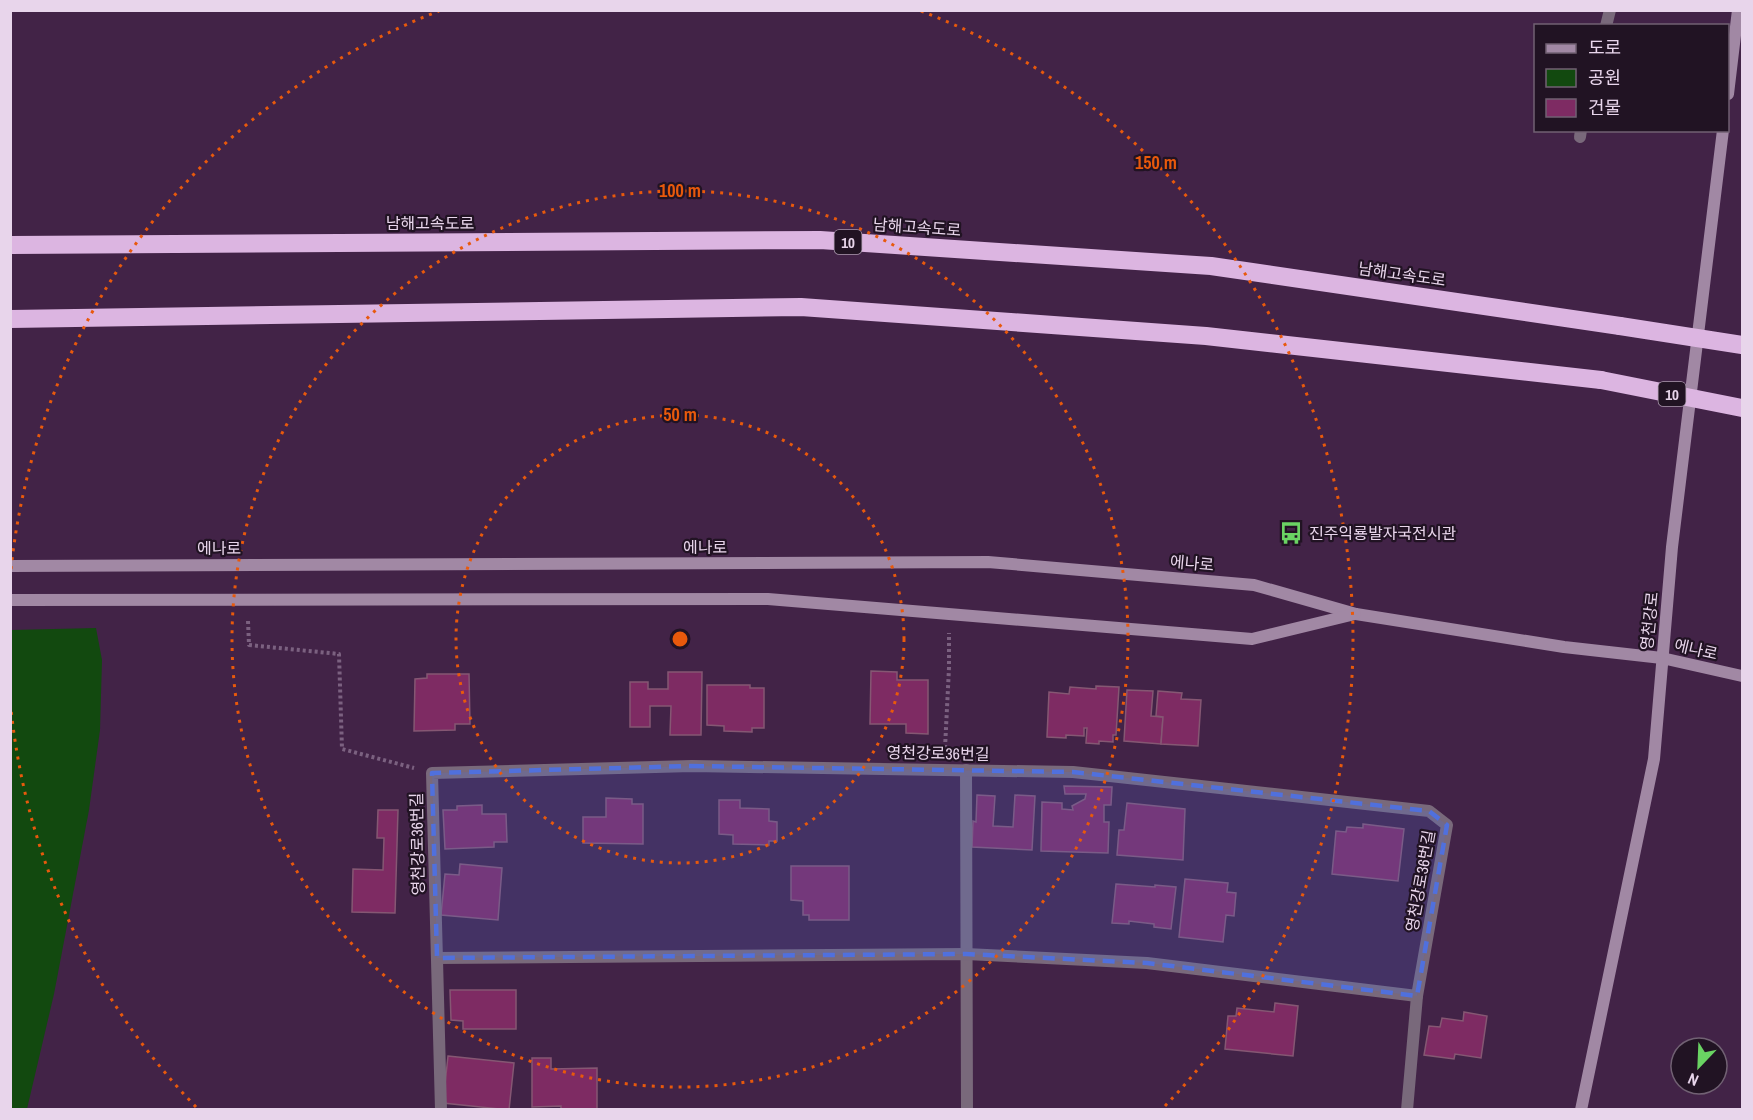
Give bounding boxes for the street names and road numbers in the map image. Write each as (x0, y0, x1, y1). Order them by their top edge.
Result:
street label: 남해고속도로 (386, 212, 474, 234)
street label: 남해고속도로 (872, 213, 962, 241)
road number: 10 (834, 230, 862, 254)
street label: 남해고속도로 (1357, 257, 1448, 291)
road number: 10 (1658, 382, 1686, 406)
street label: 에나로 (683, 536, 727, 558)
street label: 에나로 (197, 537, 241, 559)
street label: 에나로 (1169, 550, 1215, 576)
street label: 영천강로 (1635, 590, 1663, 651)
street label: 에나로 (1672, 633, 1720, 665)
street label: 영천강로36번길 (886, 741, 990, 765)
street label: 영천강로36번길 (405, 792, 429, 896)
street label: 영천강로36번길 (1400, 828, 1440, 934)

